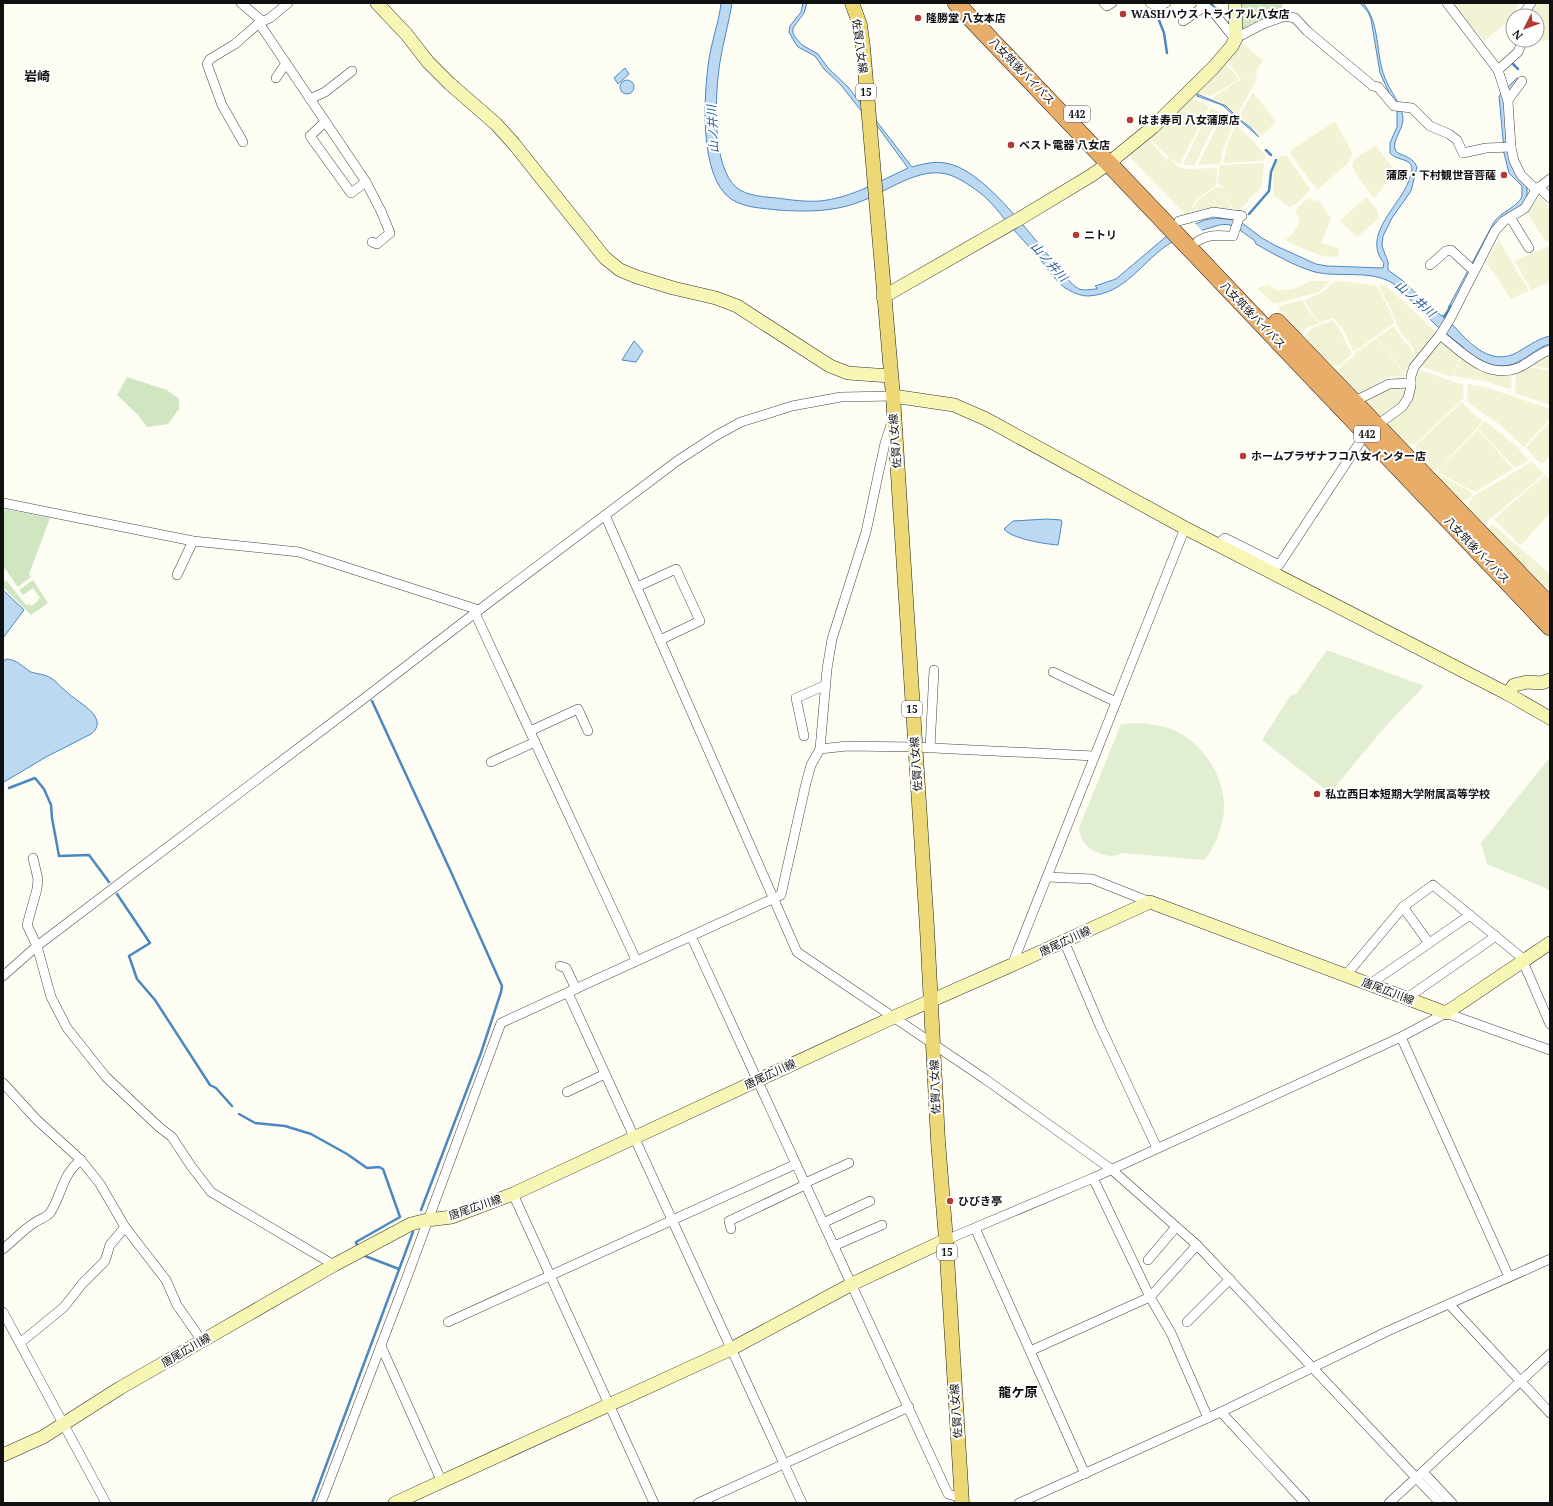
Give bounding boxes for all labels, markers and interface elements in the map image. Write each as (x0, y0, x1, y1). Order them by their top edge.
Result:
place label: WASHハウス トライアル八女店 (1131, 6, 1289, 21)
north arrow (1505, 8, 1545, 48)
marker: WASHハウス トライアル八女店 (1118, 9, 1128, 19)
place label: 隆勝堂 八女本店 (926, 10, 1006, 25)
marker: 隆勝堂 八女本店 (913, 13, 923, 23)
street label: 佐賀八女線 (849, 18, 872, 74)
text: N (1509, 27, 1526, 43)
street label: 八女筑後バイパス (986, 34, 1058, 107)
district label: 岩崎 (24, 67, 50, 85)
road number: 15 (856, 84, 876, 100)
water label: 山ノ井川 (703, 103, 722, 153)
road number: 442 (1064, 106, 1090, 122)
place label: はま寿司 八女蒲原店 (1138, 112, 1240, 127)
marker: はま寿司 八女蒲原店 (1125, 115, 1135, 125)
place label: ベスト電器 八女店 (1019, 137, 1110, 152)
marker: ベスト電器 八女店 (1006, 140, 1016, 150)
place label: 蒲原・下村観世音菩薩 (1386, 167, 1496, 182)
marker: 蒲原・下村観世音菩薩 (1499, 170, 1509, 180)
place label: ニトリ (1084, 227, 1117, 242)
marker: ニトリ (1071, 230, 1081, 240)
water label: 山ノ井川 (1027, 238, 1073, 287)
water label: 山ノ井川 (1392, 276, 1441, 322)
street label: 八女筑後バイパス (1217, 278, 1289, 351)
street label: 佐賀八女線 (885, 413, 904, 469)
road number: 442 (1354, 426, 1380, 442)
place label: ホームプラザナフコ八女インター店 (1251, 448, 1426, 463)
marker: ホームプラザナフコ八女インター店 (1238, 451, 1248, 461)
street label: 八女筑後バイパス (1441, 513, 1513, 586)
road number: 15 (902, 701, 922, 717)
street label: 佐賀八女線 (906, 736, 925, 792)
place label: 私立西日本短期大学附属高等学校 (1325, 786, 1490, 801)
marker: 私立西日本短期大学附属高等学校 (1312, 789, 1322, 799)
street label: 唐尾広川線 (1037, 922, 1093, 959)
street label: 唐尾広川線 (1360, 974, 1417, 1007)
street label: 唐尾広川線 (742, 1055, 798, 1092)
street label: 佐賀八女線 (926, 1059, 943, 1115)
street label: 唐尾広川線 (446, 1190, 503, 1223)
place label: ひびき亭 (958, 1193, 1002, 1208)
marker: ひびき亭 (945, 1196, 955, 1206)
road number: 15 (937, 1244, 957, 1260)
street label: 唐尾広川線 (158, 1329, 213, 1370)
street label: 佐賀八女線 (946, 1383, 965, 1439)
district label: 龍ケ原 (998, 1383, 1038, 1401)

